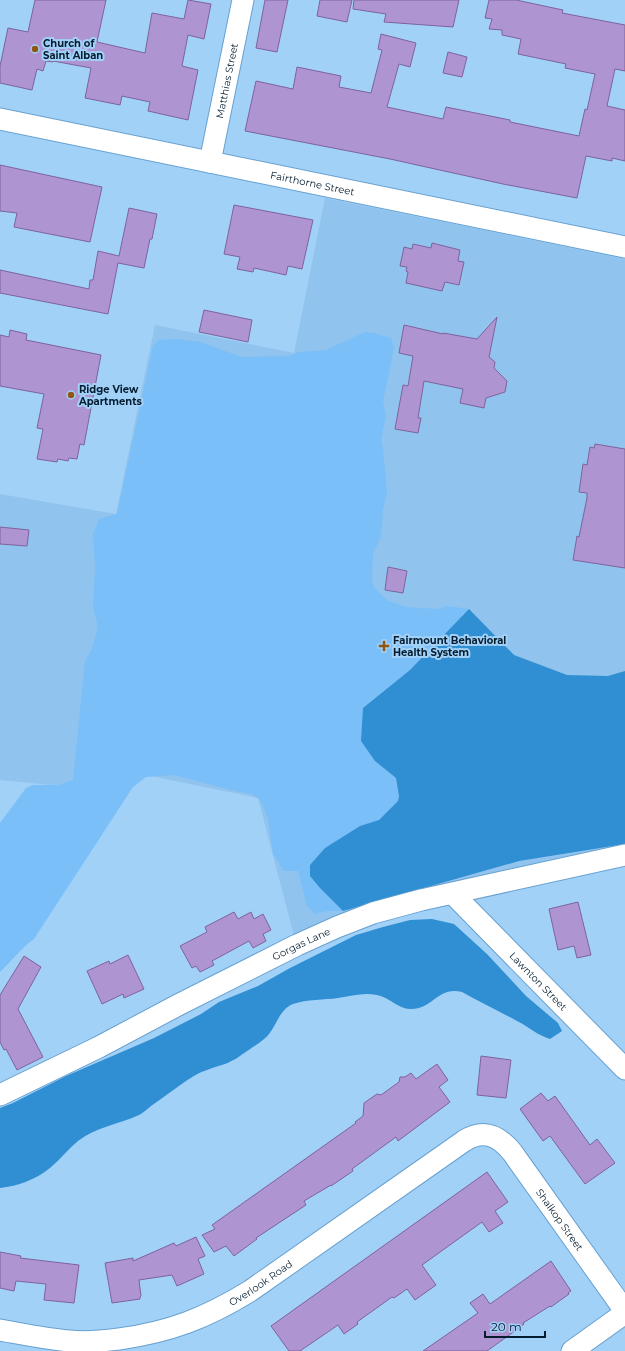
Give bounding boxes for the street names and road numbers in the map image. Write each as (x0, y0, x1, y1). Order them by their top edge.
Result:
street label: Matthias Street (213, 42, 241, 120)
street label: Fairthorne Street (269, 169, 356, 198)
street label: Gorgas Lane (270, 925, 332, 963)
street label: Lawnton Street (507, 949, 570, 1013)
street label: Shalkop Street (533, 1186, 586, 1253)
street label: Overlook Road (227, 1257, 295, 1309)

